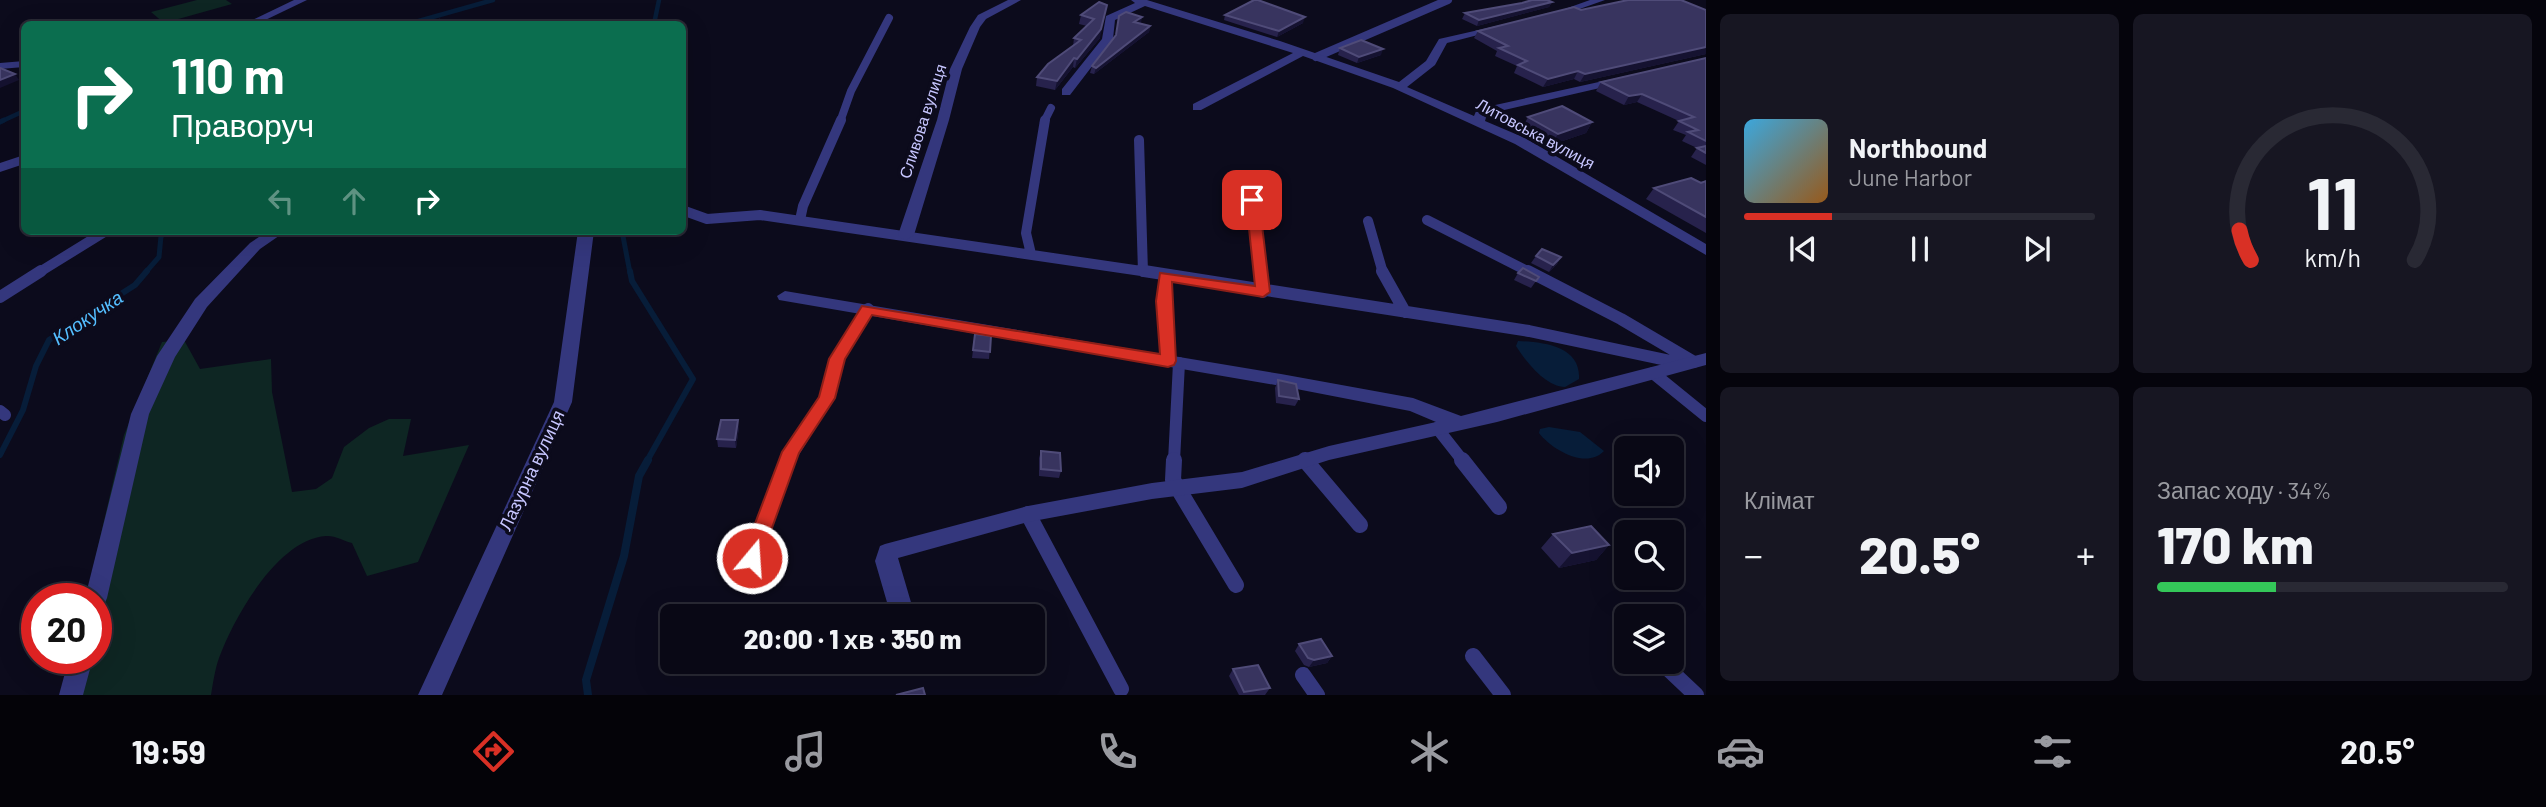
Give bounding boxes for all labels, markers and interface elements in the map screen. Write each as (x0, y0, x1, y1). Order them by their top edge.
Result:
text: 110 m (171, 45, 285, 104)
icon: right (56, 49, 147, 140)
street label: Сливова вулиця (895, 61, 949, 181)
street label: Литовська вулиця (1473, 94, 1599, 172)
text: Праворуч (171, 105, 314, 143)
text: Northbound (1849, 132, 1987, 163)
text: 11 (2306, 157, 2359, 245)
text: June Harbor (1849, 163, 1972, 191)
pin (1222, 170, 1282, 230)
icon: arrive (1233, 181, 1271, 219)
icon: left (262, 182, 300, 220)
icon: ahead (335, 182, 373, 220)
icon: right (408, 182, 446, 220)
icon: previous (1784, 230, 1822, 268)
icon: pause (1901, 230, 1939, 268)
icon: next (2018, 230, 2056, 268)
text: km/h (2304, 242, 2361, 272)
water label: Клокучка (47, 285, 127, 349)
street label: Лазурна вулиця (493, 406, 569, 534)
map controls (1614, 436, 1684, 674)
button: sound (1614, 436, 1684, 506)
text: Запас ходу · 34% (2157, 476, 2332, 504)
text: Клімат (1744, 486, 1815, 514)
text: 170 km (2157, 512, 2314, 574)
button: search (1614, 520, 1684, 590)
position arrow (715, 521, 789, 595)
text: 20.5° (1859, 522, 1980, 584)
text: − (1744, 531, 1763, 577)
text: + (2076, 531, 2095, 577)
speed limit sign: 20 (21, 583, 112, 674)
button: layers (1614, 604, 1684, 674)
text: 20:00 · 1 хв · 350 m (744, 623, 961, 654)
icon: directions (469, 727, 518, 776)
icon: music (781, 727, 830, 776)
icon: phone (1093, 727, 1142, 776)
icon: climate (1405, 727, 1454, 776)
icon: car (1716, 727, 1765, 776)
icon: filters (2028, 727, 2077, 776)
text: 19:59 (131, 732, 206, 770)
text: 20.5° (2340, 732, 2414, 770)

